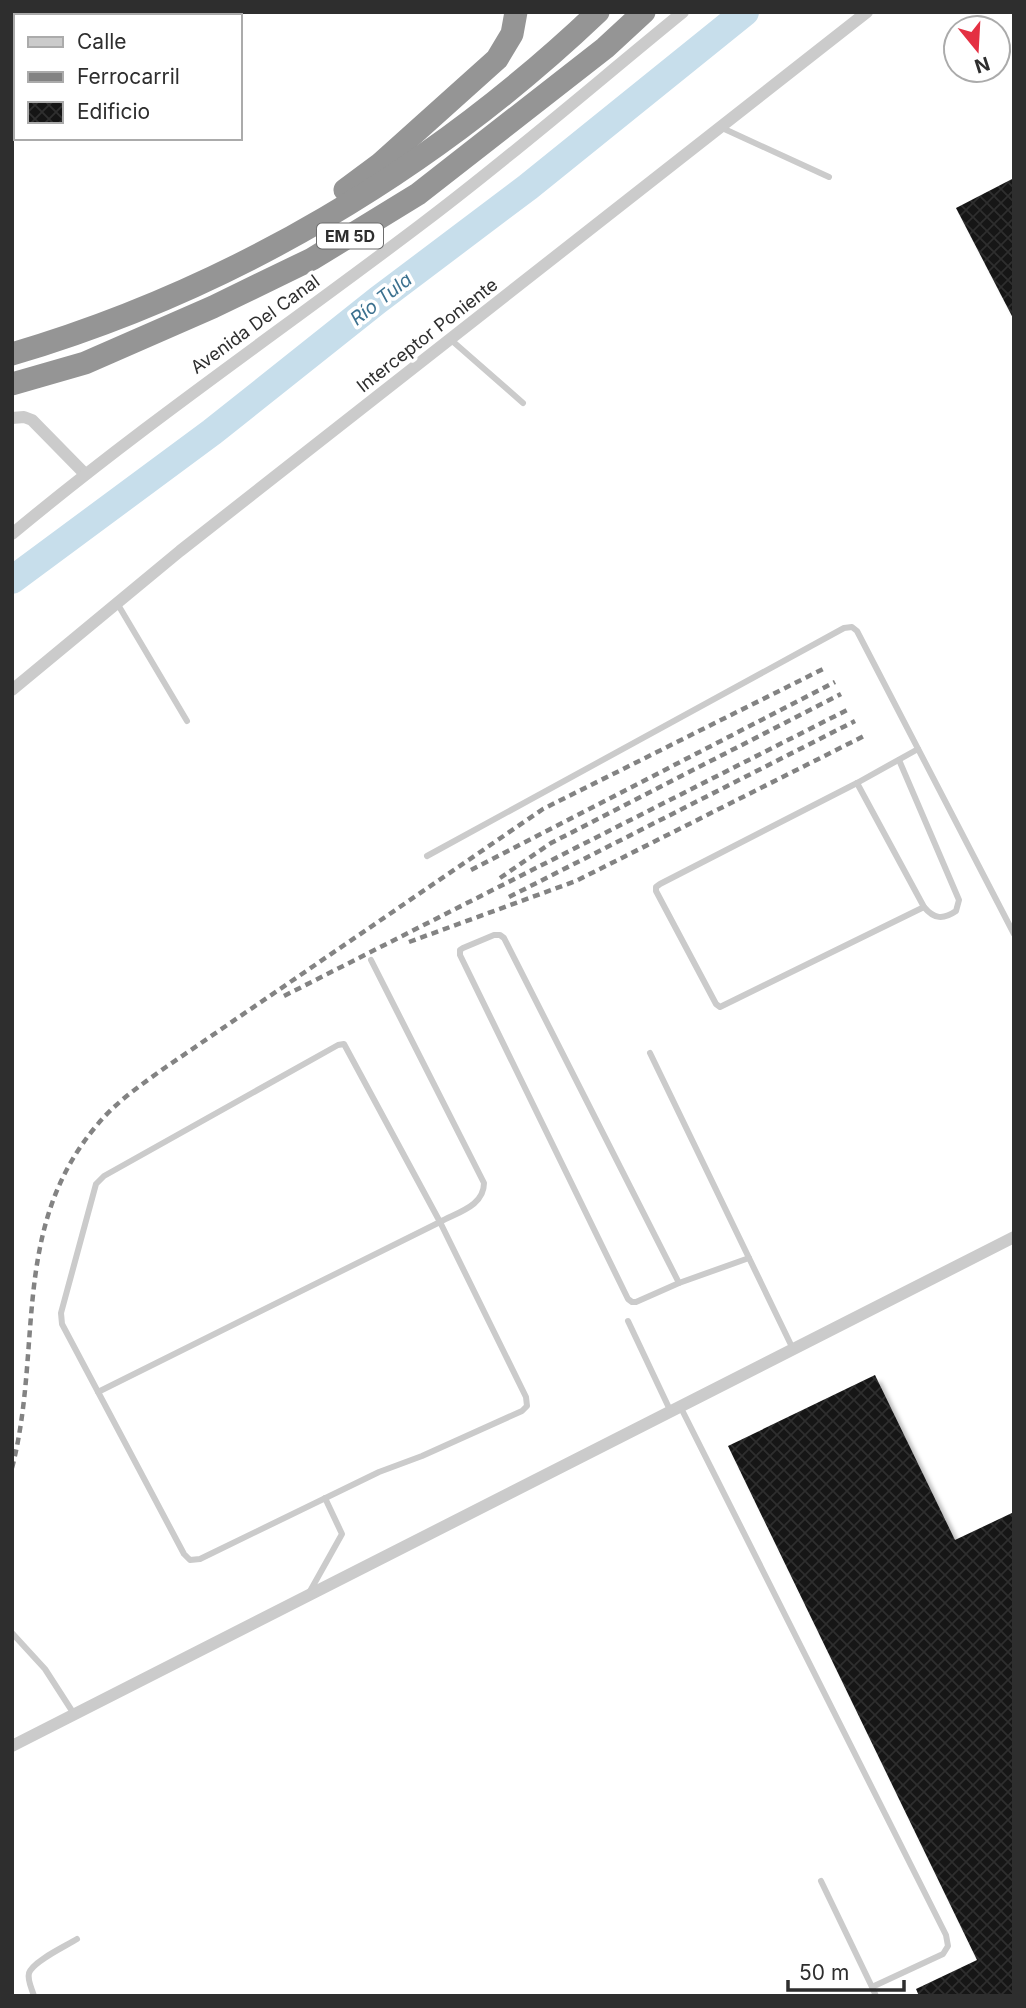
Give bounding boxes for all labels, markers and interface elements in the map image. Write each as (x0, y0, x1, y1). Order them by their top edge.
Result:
legend (14, 14, 242, 140)
north arrow (942, 14, 1012, 84)
text: Calle (77, 29, 127, 54)
text: N (972, 52, 993, 78)
text: Ferrocarril (77, 64, 180, 89)
text: Edificio (77, 99, 150, 124)
road number: EM 5D (317, 224, 383, 248)
water label: Río Tula (346, 268, 417, 330)
street label: Avenida Del Canal (187, 270, 323, 378)
street label: Interceptor Poniente (352, 274, 502, 396)
scale bar (788, 1948, 904, 1992)
text: 50 m (799, 1960, 849, 1985)

